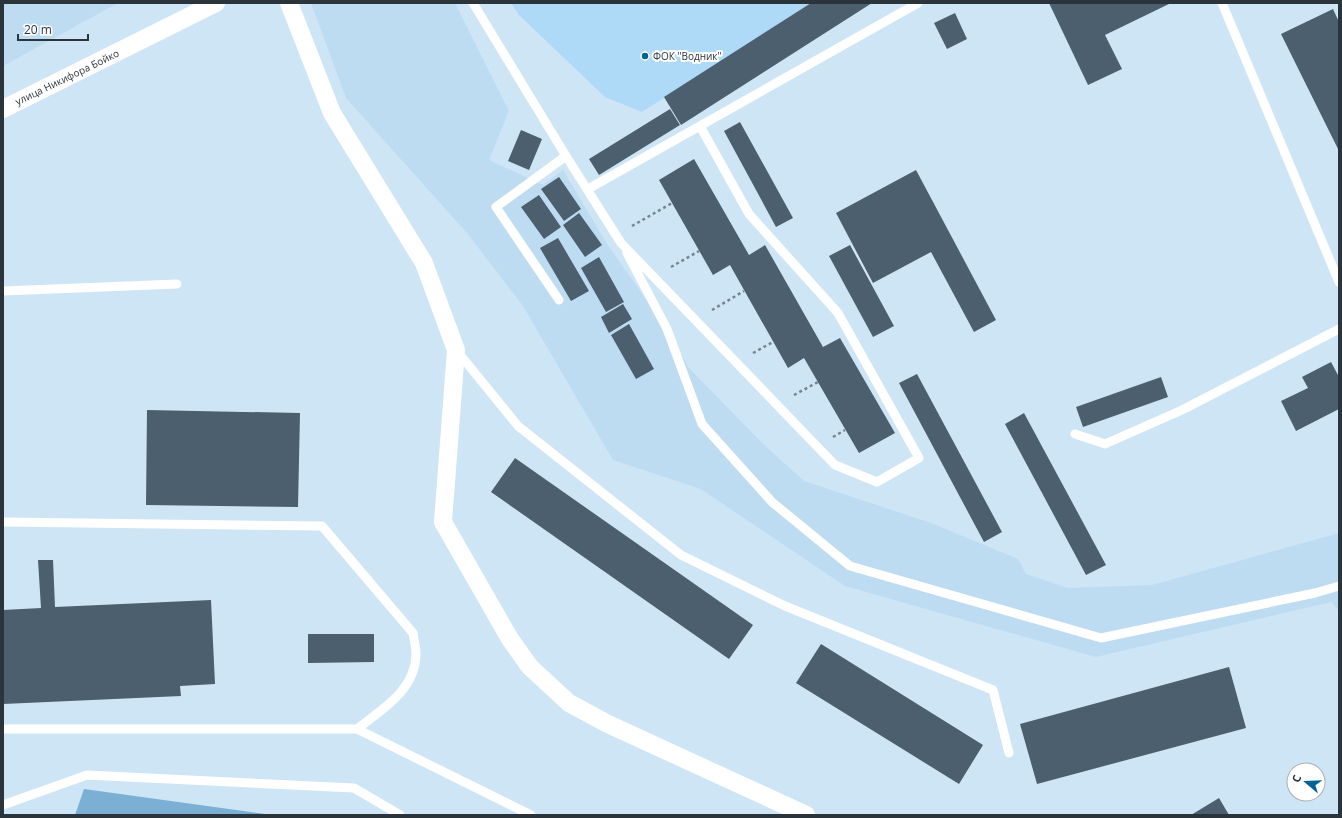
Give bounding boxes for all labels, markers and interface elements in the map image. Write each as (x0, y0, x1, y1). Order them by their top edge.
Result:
scale bar (18, 16, 88, 42)
text: 20 m (24, 21, 52, 38)
street label: улица Никифора Бойко (13, 46, 121, 108)
place label: ФОК "Водник" (653, 49, 722, 63)
marker: ФОК "Водник" (640, 51, 650, 61)
north arrow (1286, 762, 1326, 802)
text: С (1288, 773, 1304, 784)

